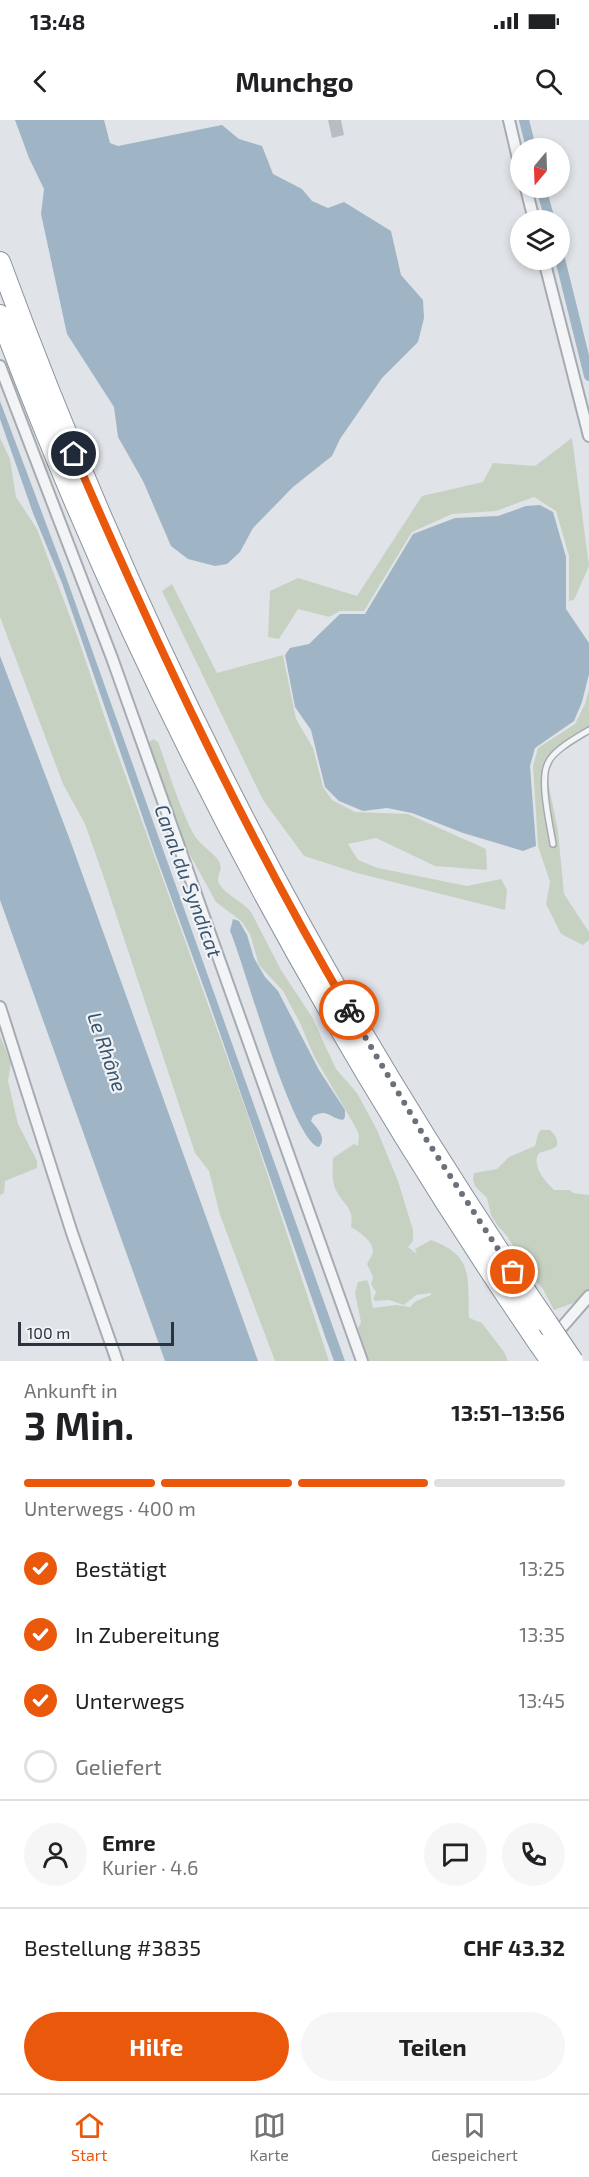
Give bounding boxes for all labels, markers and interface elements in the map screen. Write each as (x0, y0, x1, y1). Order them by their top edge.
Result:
text: 13:48 (30, 8, 85, 34)
icon: back (24, 65, 57, 98)
text: Munchgo (235, 65, 354, 97)
icon: search (532, 65, 565, 98)
north arrow (510, 138, 570, 198)
map controls (510, 138, 570, 270)
button: layers (510, 210, 570, 270)
pin (48, 428, 99, 479)
icon: home (57, 437, 90, 470)
water label: Canal du Syndicat (149, 801, 228, 961)
courier (319, 980, 379, 1040)
icon: bike (333, 994, 366, 1027)
water label: Le Rhône (83, 1009, 133, 1095)
pin (487, 1246, 538, 1297)
icon: bag (496, 1255, 529, 1288)
scale bar (18, 1319, 174, 1346)
text: 100 m (27, 1323, 70, 1342)
text: Ankunft in (24, 1378, 118, 1402)
text: 13:51–13:56 (451, 1399, 565, 1425)
text: 3 Min. (24, 1401, 134, 1448)
text: Unterwegs · 400 m (24, 1496, 196, 1520)
icon: check (24, 1552, 57, 1585)
text: Bestätigt (75, 1555, 167, 1581)
text: 13:25 (519, 1556, 565, 1580)
icon: check (24, 1618, 57, 1651)
text: In Zubereitung (75, 1621, 220, 1647)
text: 13:35 (519, 1622, 565, 1646)
icon: check (24, 1684, 57, 1717)
text: Unterwegs (75, 1687, 185, 1713)
text: 13:45 (518, 1688, 565, 1712)
text: Geliefert (75, 1753, 162, 1779)
button: person (24, 1823, 87, 1886)
button: chat (424, 1823, 487, 1886)
button: phone (502, 1823, 565, 1886)
text: Emre (102, 1829, 156, 1855)
text: Kurier · 4.6 (102, 1855, 198, 1879)
text: Bestellung #3835 (24, 1934, 201, 1960)
text: CHF 43.32 (463, 1934, 565, 1960)
button: Hilfe (24, 2012, 289, 2081)
button: Teilen (301, 2012, 565, 2081)
tab: Start (71, 2109, 107, 2164)
tab: Karte (250, 2109, 289, 2164)
tab: Gespeichert (431, 2109, 518, 2164)

